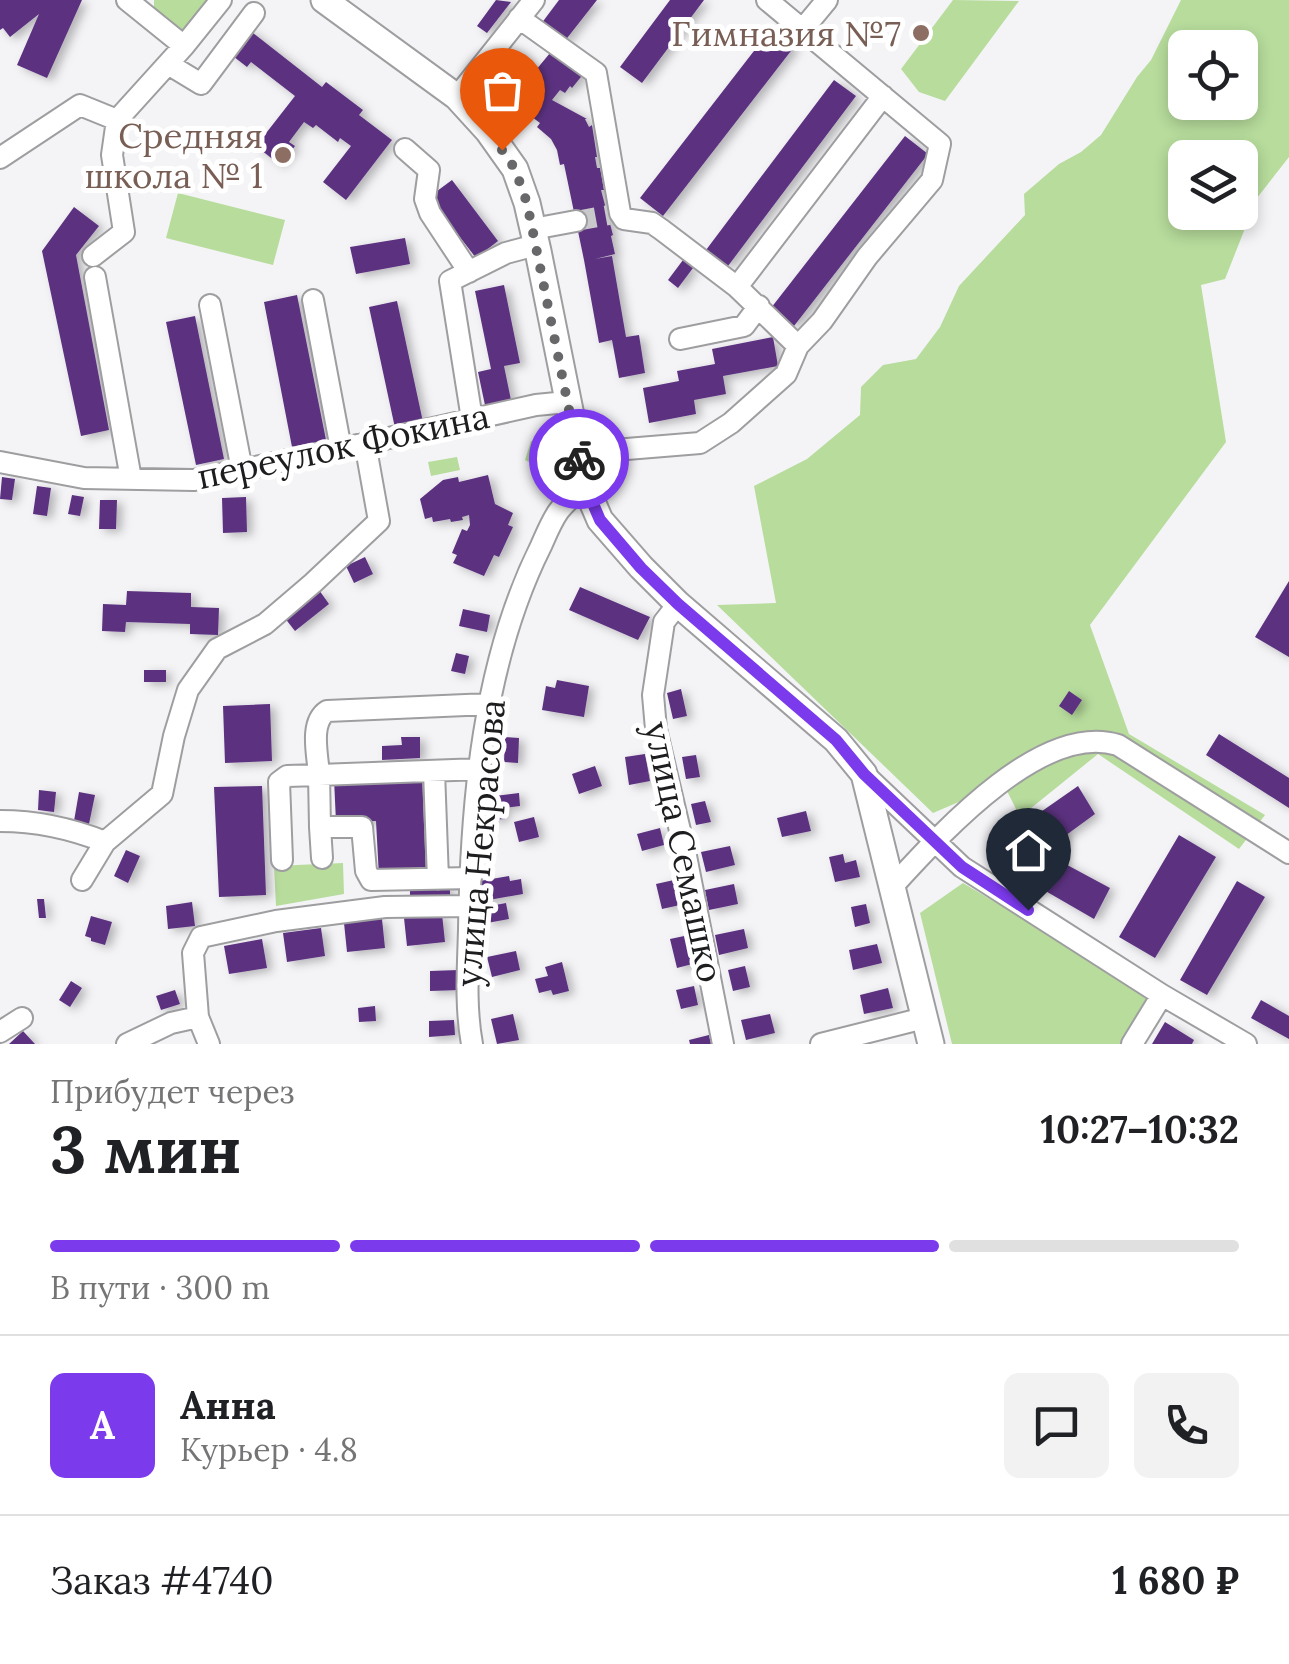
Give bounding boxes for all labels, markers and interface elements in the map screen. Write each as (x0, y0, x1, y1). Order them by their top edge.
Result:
place label: Гимназия №7 (671, 11, 901, 56)
marker: Гимназия №7 (910, 22, 932, 44)
map controls (1168, 30, 1258, 230)
button: locate (1168, 30, 1258, 120)
pin (460, 48, 545, 151)
icon: bag (475, 63, 530, 118)
place label: Средняя школа № 1 (84, 113, 263, 198)
button: layers (1168, 140, 1258, 230)
marker: Средняя школа № 1 (272, 144, 294, 166)
street label: переулок Фокина (193, 393, 493, 499)
courier (529, 409, 629, 509)
icon: bike (552, 432, 607, 487)
street label: улица Некрасова (445, 697, 515, 989)
street label: улица Семашко (634, 718, 734, 986)
pin (986, 808, 1071, 911)
icon: home (1001, 823, 1056, 878)
text: Прибудет через (50, 1071, 294, 1112)
text: 10:27–10:32 (1041, 1105, 1239, 1153)
text: 3 мин (50, 1108, 242, 1191)
text: В пути · 300 m (50, 1267, 270, 1308)
button: chat (1004, 1373, 1109, 1478)
button: phone (1134, 1373, 1239, 1478)
text: Анна (180, 1381, 276, 1429)
text: А (90, 1401, 115, 1449)
text: Курьер · 4.8 (180, 1429, 358, 1470)
text: Заказ #4740 (50, 1556, 274, 1604)
text: 1 680 ₽ (1112, 1556, 1239, 1604)

